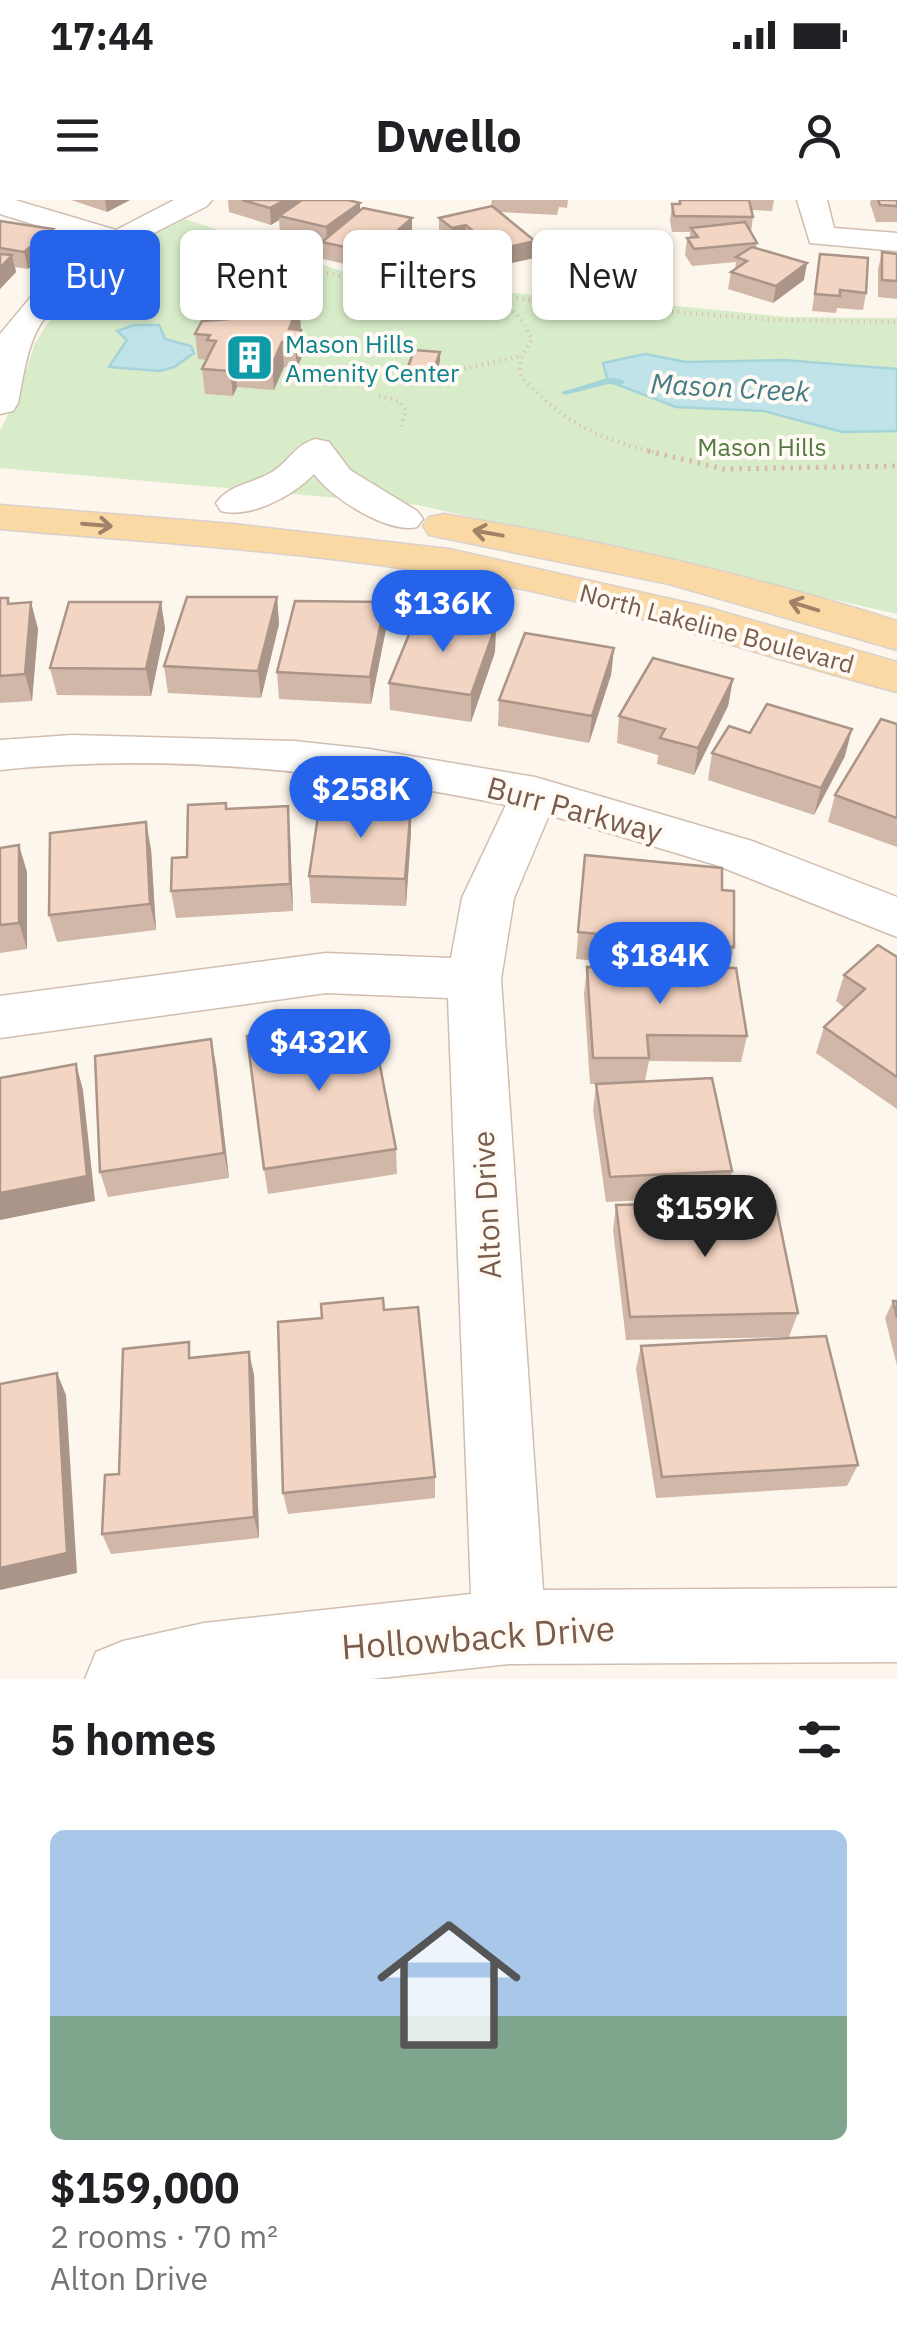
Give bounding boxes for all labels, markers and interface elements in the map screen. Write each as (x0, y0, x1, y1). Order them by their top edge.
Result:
text: 17:44 (50, 11, 154, 60)
text: Dwello (375, 106, 522, 164)
icon: menu (50, 108, 105, 163)
icon: person (792, 108, 847, 163)
chip: Buy (30, 230, 160, 320)
chip: Rent (180, 230, 323, 320)
chip: Filters (343, 230, 512, 320)
chip: New (532, 230, 673, 320)
place label: Mason Hills Amenity Center (285, 327, 459, 389)
building icon: Mason Hills Amenity Center (224, 331, 276, 383)
water label: Mason Creek (649, 364, 811, 410)
park label: Mason Hills (697, 430, 827, 463)
one-way arrow (81, 516, 113, 535)
one-way arrow (472, 523, 504, 542)
pin: $136K (373, 570, 513, 655)
street label: North Lakeline Boulevard (576, 575, 858, 681)
text: $136K (393, 581, 493, 623)
one-way arrow (789, 596, 820, 614)
pin: $258K (291, 756, 431, 841)
text: $258K (311, 767, 411, 809)
street label: Burr Parkway (483, 767, 667, 851)
pin: $184K (590, 922, 730, 1007)
text: $184K (610, 933, 710, 975)
pin: $432K (249, 1009, 389, 1094)
text: $432K (269, 1020, 369, 1062)
street label: Alton Drive (463, 1130, 509, 1280)
pin: $159K (635, 1175, 775, 1260)
text: $159K (655, 1186, 755, 1228)
street label: Hollowback Drive (340, 1604, 616, 1670)
text: 5 homes (50, 1712, 216, 1767)
icon: filters (792, 1712, 847, 1767)
icon: home (359, 1895, 539, 2075)
text: $159,000 (50, 2160, 239, 2215)
text: 2 rooms · 70 m² (50, 2215, 278, 2257)
text: Alton Drive (50, 2257, 208, 2299)

